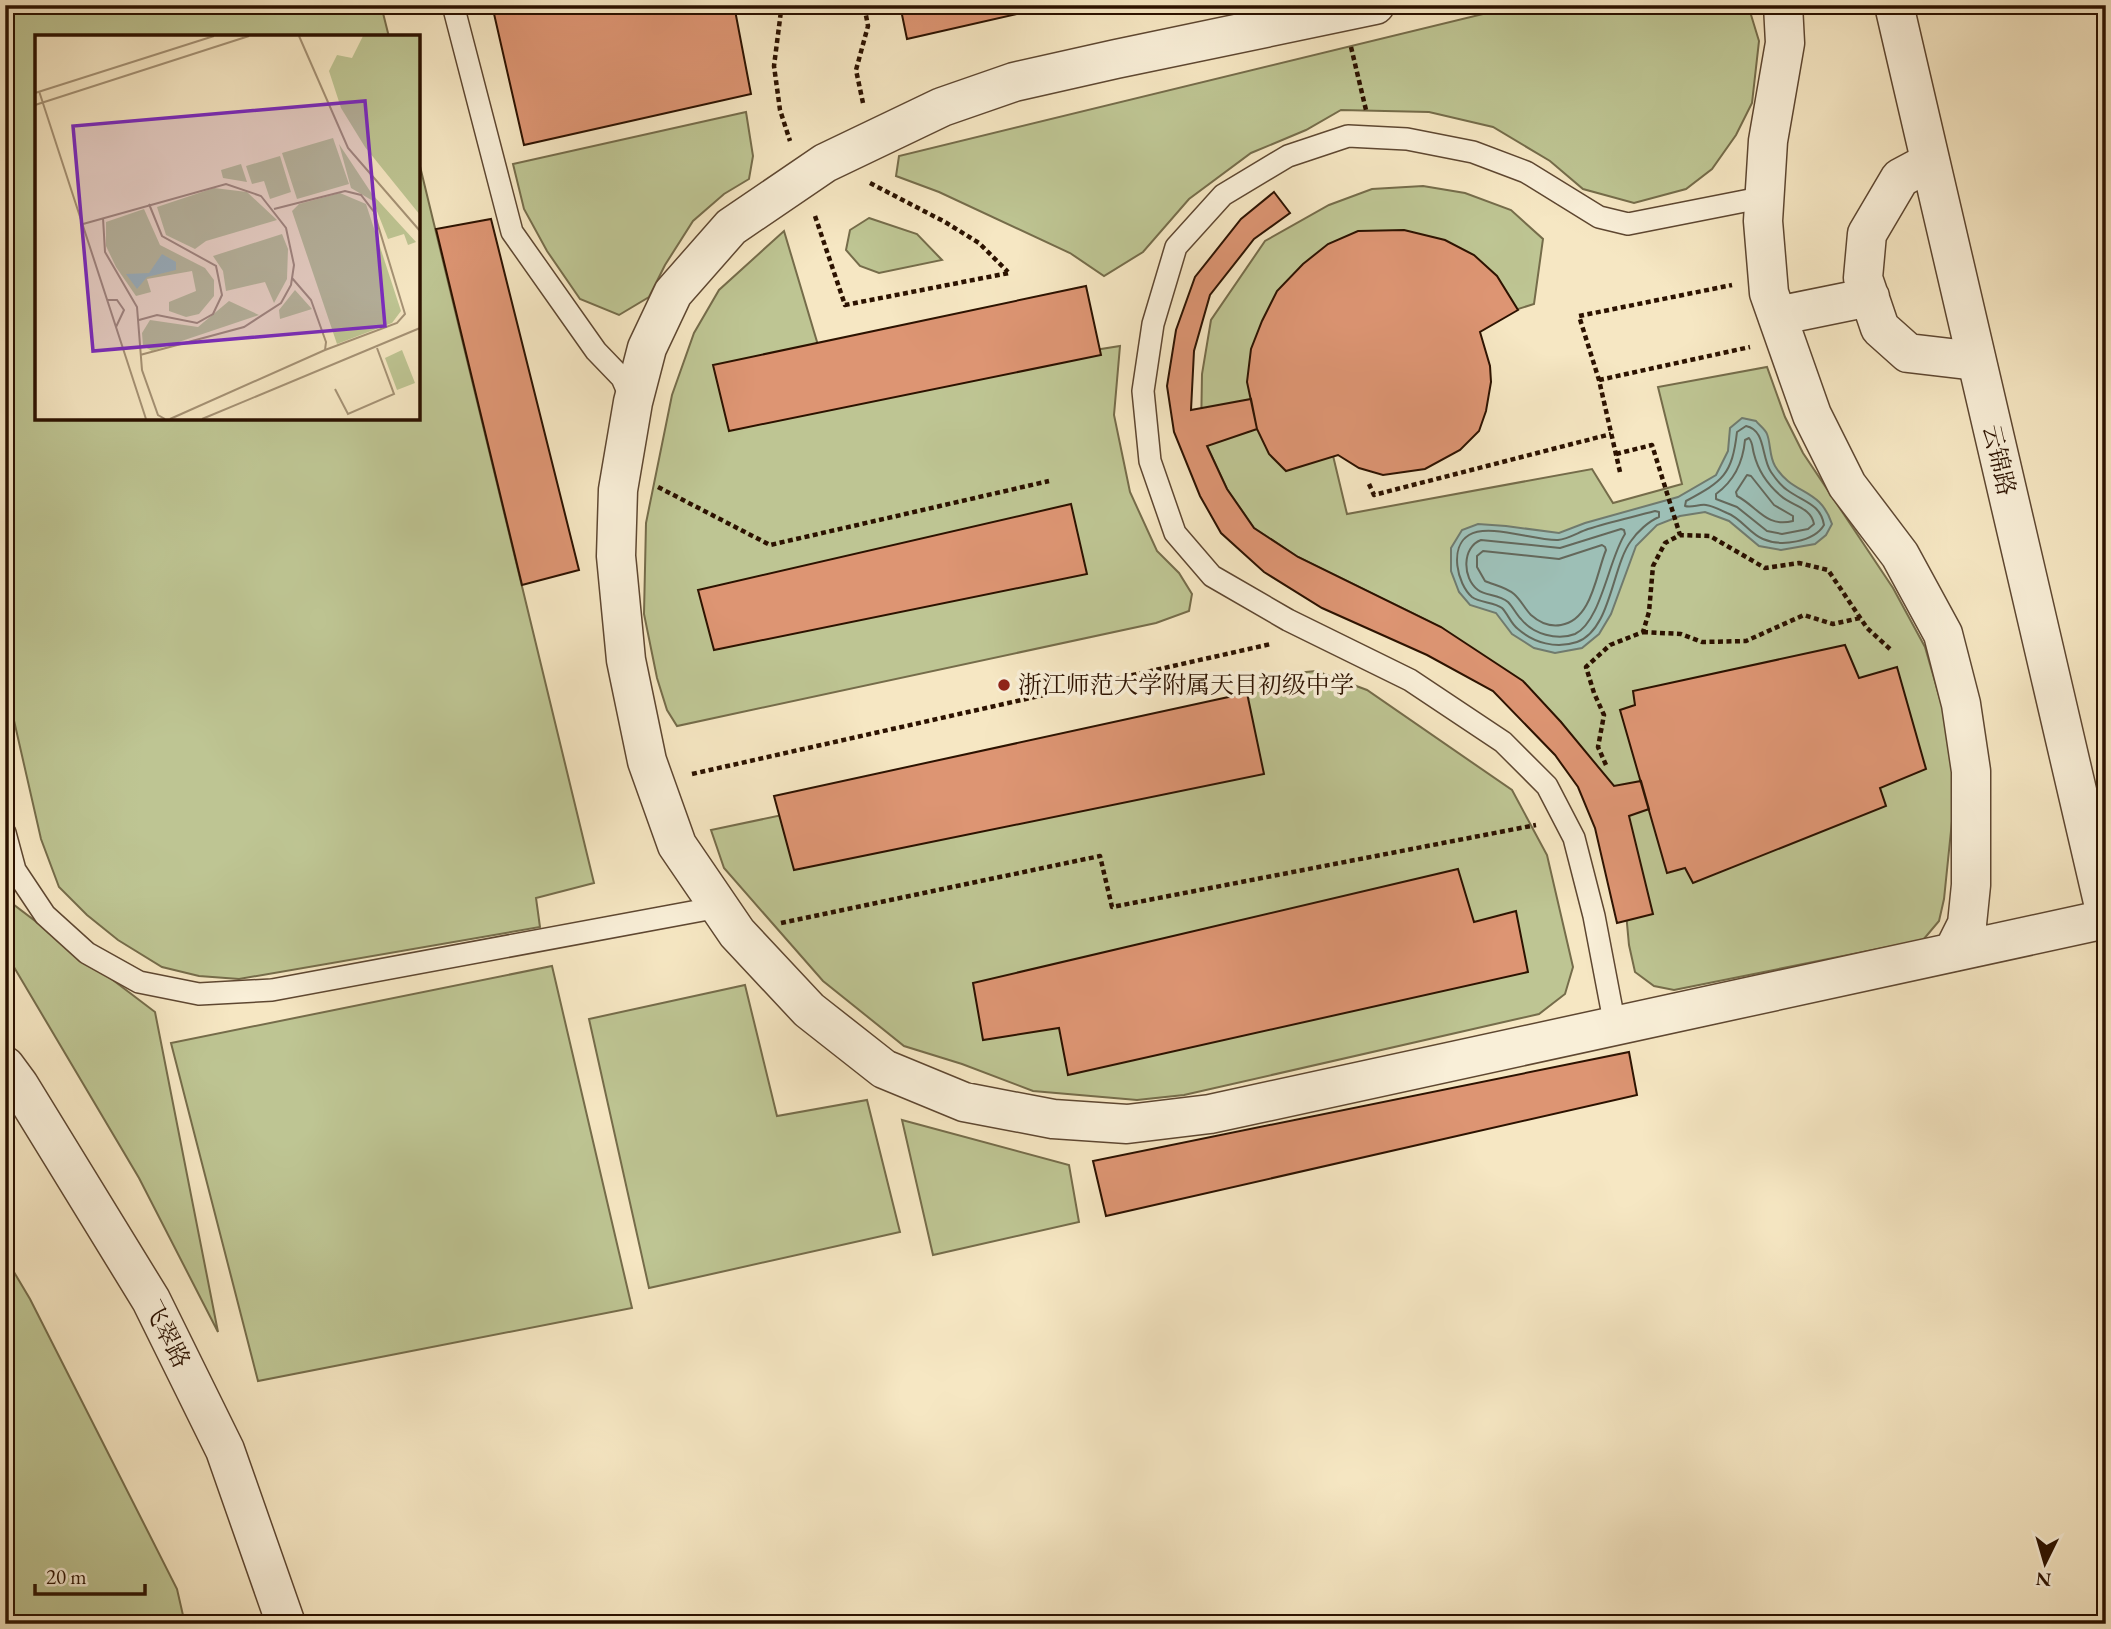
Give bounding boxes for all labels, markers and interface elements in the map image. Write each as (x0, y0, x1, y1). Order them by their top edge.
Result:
inset map (35, 35, 420, 420)
street label: 云锦路 (1976, 421, 2023, 498)
place label: 浙江师范大学附属天目初级中学 (1018, 669, 1354, 700)
marker: 浙江师范大学附属天目初级中学 (996, 677, 1012, 693)
street label: 飞翠路 (137, 1295, 198, 1373)
north arrow (2010, 1528, 2080, 1598)
scale bar (35, 1552, 145, 1596)
text: 20 m (46, 1563, 87, 1590)
text: N (2034, 1566, 2052, 1593)

